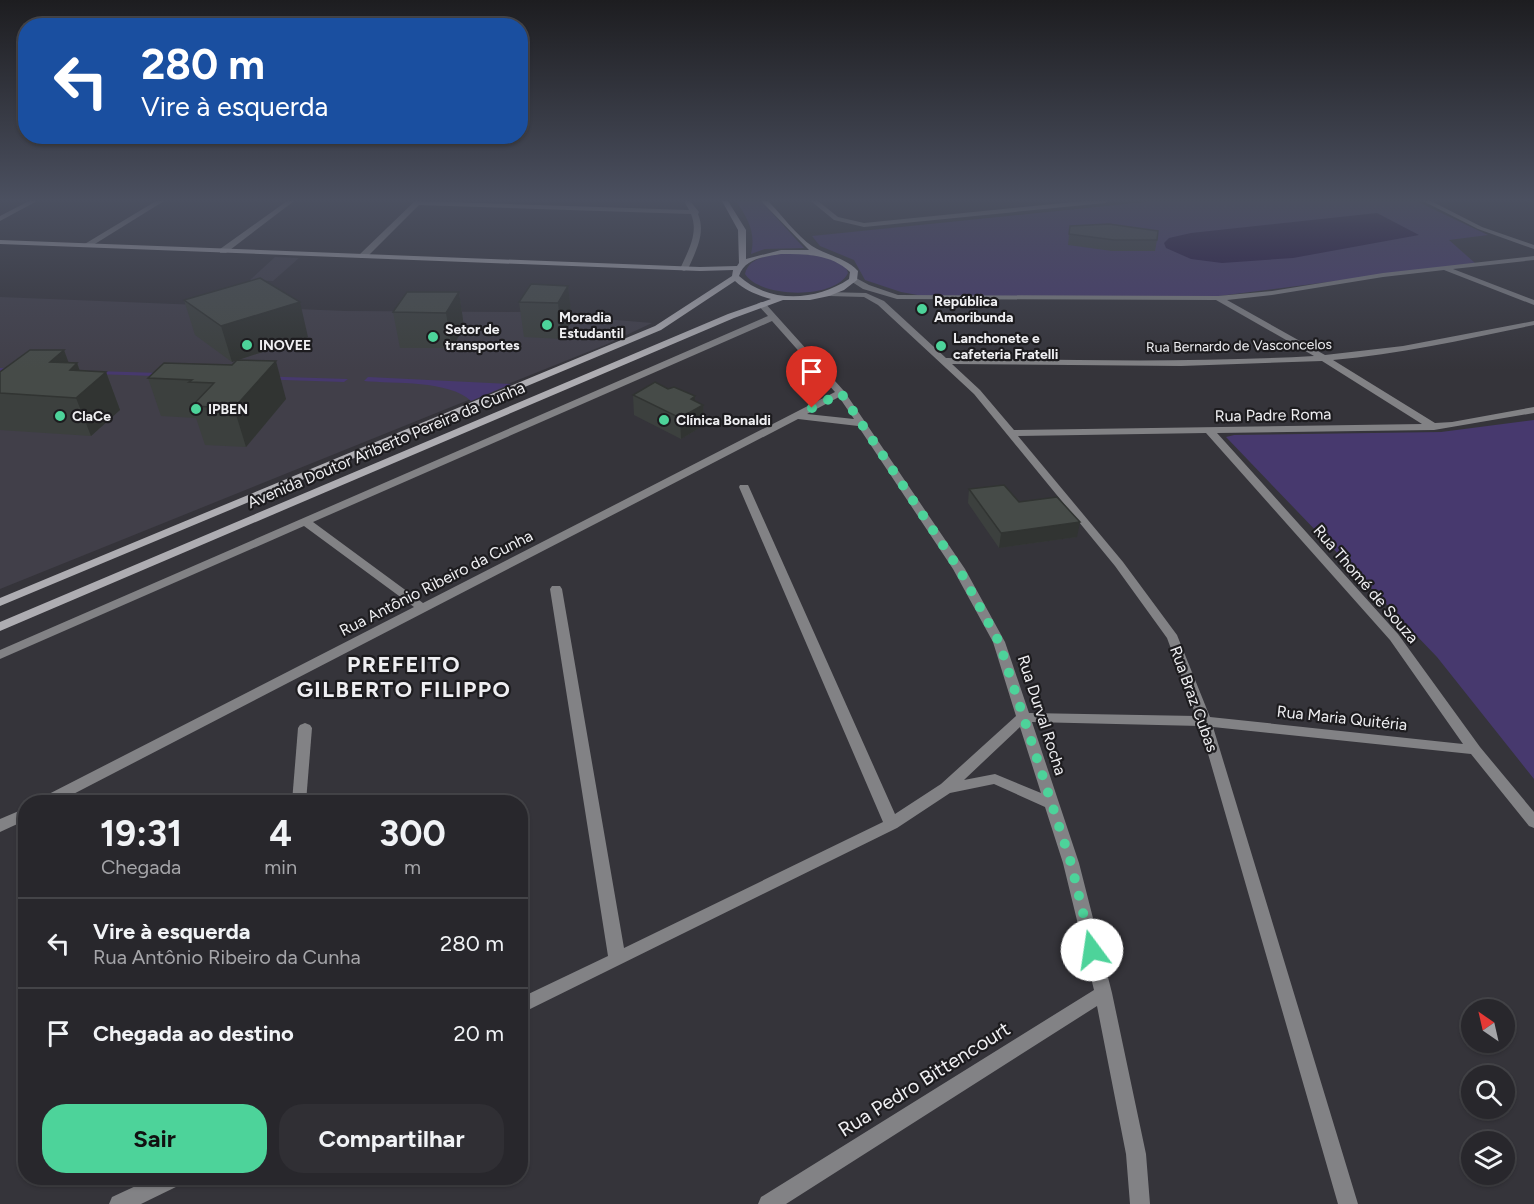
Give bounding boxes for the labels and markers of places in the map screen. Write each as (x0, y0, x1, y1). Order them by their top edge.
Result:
place label: República Amoribunda (934, 293, 1013, 326)
marker: República Amoribunda (915, 302, 929, 316)
place label: Moradia Estudantil (559, 309, 624, 342)
marker: Moradia Estudantil (540, 318, 554, 332)
place label: Setor de transportes (445, 321, 520, 354)
marker: Setor de transportes (426, 330, 440, 344)
place label: Lanchonete e cafeteria Fratelli (953, 330, 1058, 363)
place label: INOVEE (259, 337, 311, 354)
marker: INOVEE (240, 338, 254, 352)
marker: Lanchonete e cafeteria Fratelli (934, 339, 948, 353)
pin (786, 346, 837, 408)
place label: IPBEN (208, 401, 248, 418)
marker: IPBEN (189, 402, 203, 416)
place label: ClaCe (72, 408, 111, 425)
marker: ClaCe (53, 409, 67, 423)
place label: Clínica Bonaldi (676, 412, 771, 429)
marker: Clínica Bonaldi (657, 413, 671, 427)

